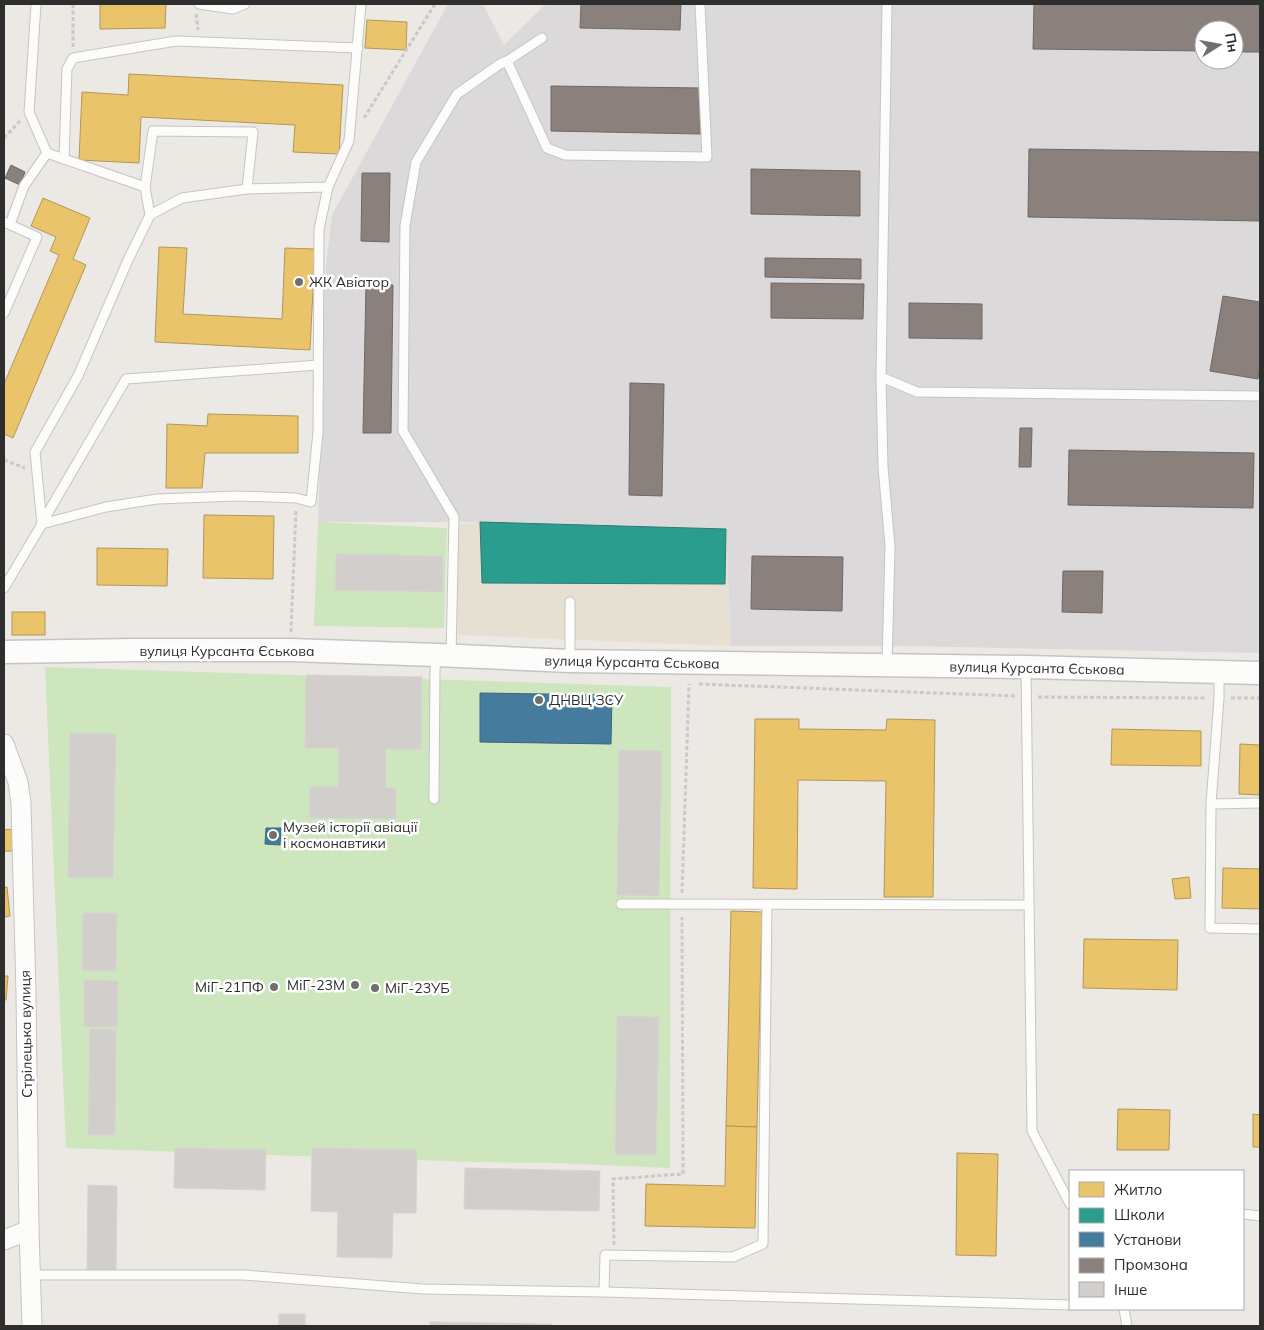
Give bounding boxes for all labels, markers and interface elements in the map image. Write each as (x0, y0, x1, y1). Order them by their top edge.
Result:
north arrow (1194, 20, 1244, 70)
text: Пн (1221, 31, 1242, 54)
place label: ЖК Авіатор (309, 273, 389, 291)
marker: ЖК Авіатор (293, 276, 305, 288)
street label: вулиця Курсанта Єськова (139, 642, 315, 660)
street label: вулиця Курсанта Єськова (544, 651, 720, 673)
street label: вулиця Курсанта Єськова (949, 657, 1125, 679)
place label: ДНВЦ ЗСУ (549, 691, 624, 709)
marker: ДНВЦ ЗСУ (533, 694, 545, 706)
place label: Музей історії авіації і космонавтики (283, 818, 418, 852)
marker: Музей історії авіації і космонавтики (267, 829, 279, 841)
street label: Стрілецька вулиця (16, 970, 36, 1098)
place label: МіГ-23М (287, 976, 345, 994)
place label: МіГ-21ПФ (195, 978, 264, 996)
marker: МіГ-23М (349, 979, 361, 991)
place label: МіГ-23УБ (385, 979, 450, 997)
marker: МіГ-21ПФ (268, 981, 280, 993)
marker: МіГ-23УБ (369, 982, 381, 994)
legend (1069, 1170, 1244, 1310)
text: Житло (1114, 1180, 1162, 1199)
text: Школи (1114, 1205, 1165, 1224)
text: Установи (1113, 1230, 1182, 1249)
text: Промзона (1114, 1255, 1188, 1274)
text: Інше (1114, 1280, 1147, 1299)

